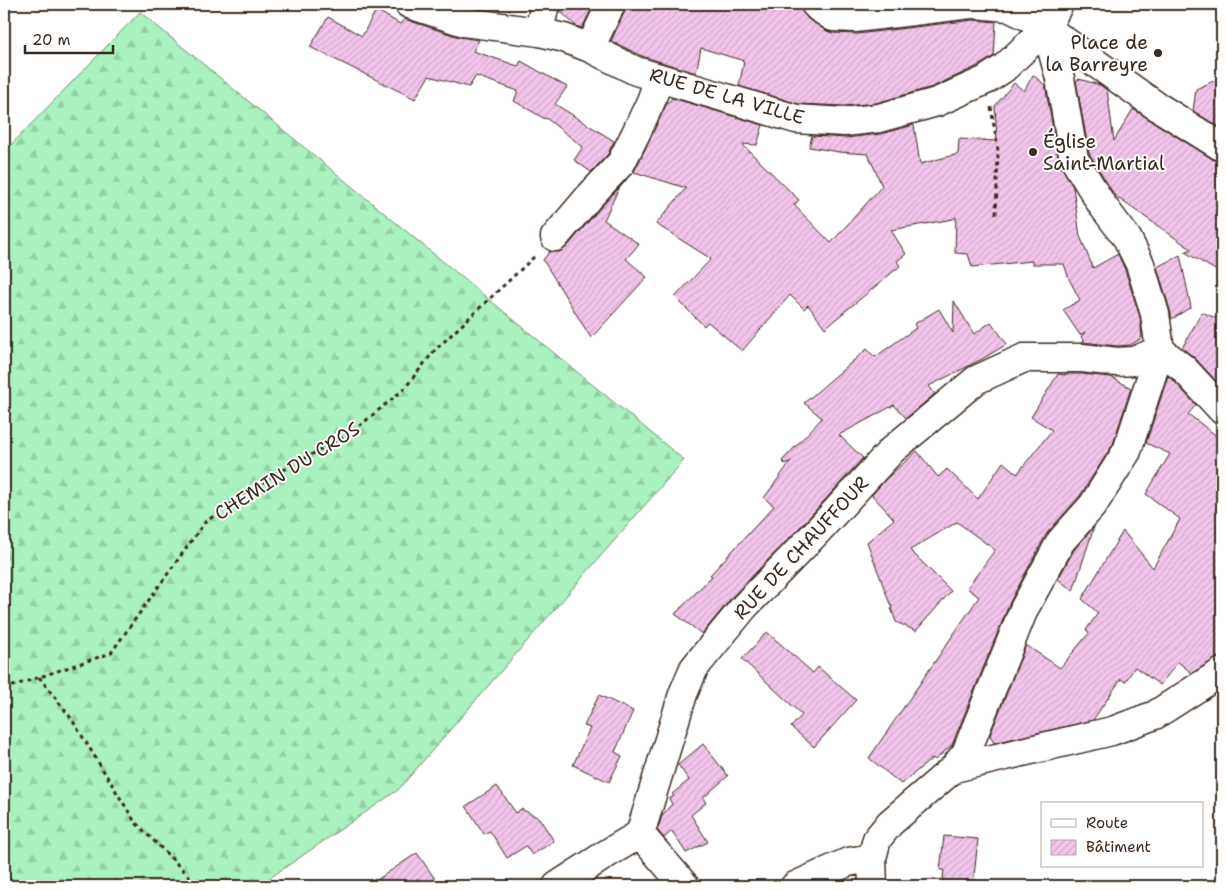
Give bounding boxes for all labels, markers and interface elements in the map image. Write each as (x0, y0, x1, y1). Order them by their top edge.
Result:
scale bar (25, 22, 112, 54)
text: 20 m (32, 30, 71, 50)
place label: Place de la Barreyre (1045, 30, 1148, 77)
marker: Place de la Barreyre (1152, 47, 1164, 59)
street label: RUE DE LA VILLE (647, 62, 808, 130)
place label: Église Saint-Martial (1043, 128, 1165, 176)
marker: Église Saint-Martial (1027, 146, 1039, 158)
street label: CHEMIN DU CROS (210, 416, 364, 526)
street label: RUE DE CHAUFFOUR (728, 471, 874, 625)
legend (1041, 802, 1204, 868)
text: Route (1086, 813, 1128, 833)
text: Bâtiment (1086, 837, 1151, 857)

